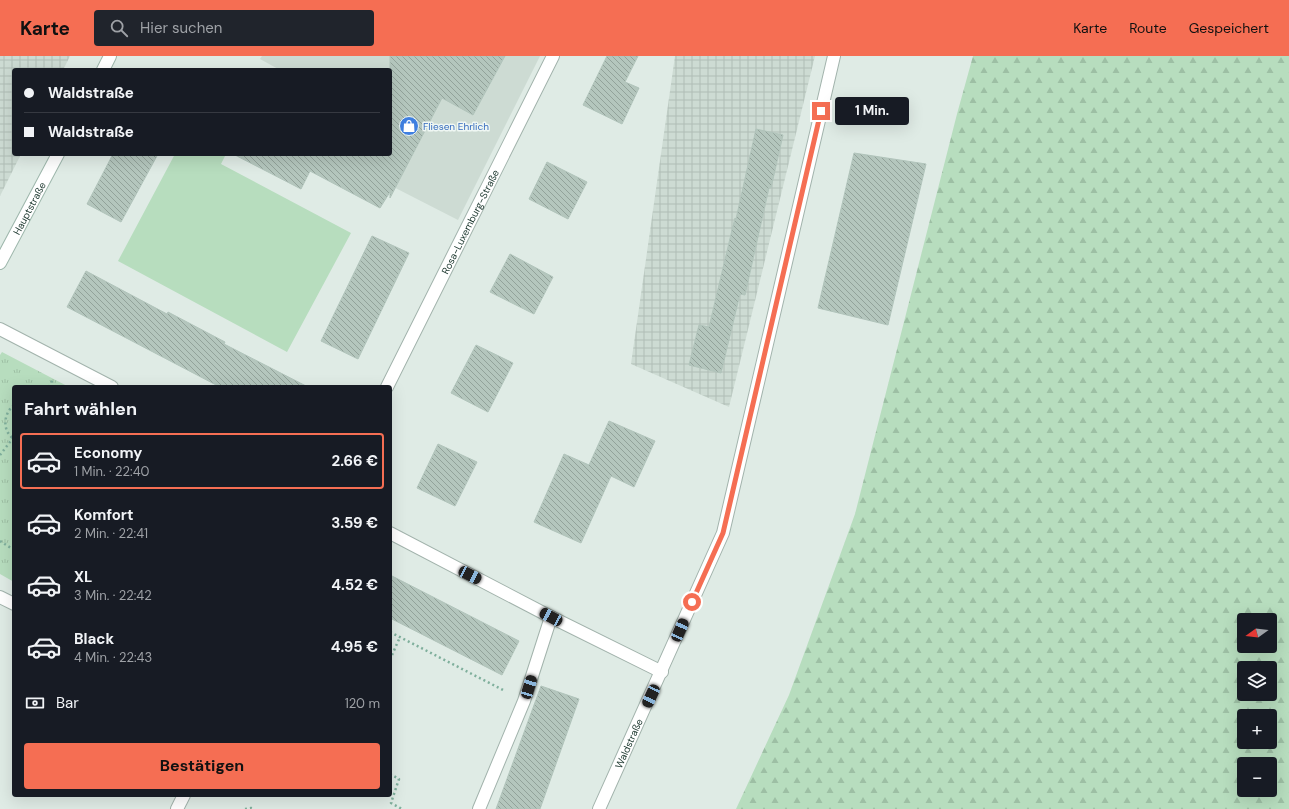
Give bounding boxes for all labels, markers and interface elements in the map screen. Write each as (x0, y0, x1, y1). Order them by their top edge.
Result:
search box (94, 10, 374, 46)
text: Karte (20, 16, 70, 41)
icon: search (108, 17, 130, 39)
text: Hier suchen (140, 18, 222, 38)
text: Karte (1073, 19, 1107, 37)
text: Route (1129, 19, 1167, 37)
text: Gespeichert (1189, 19, 1269, 37)
text: Waldstraße (48, 83, 134, 103)
callout: 1 Min. (835, 97, 909, 125)
route end (812, 102, 830, 120)
text: 1 Min. (855, 102, 889, 119)
shop icon: Fliesen Ehrlich (398, 115, 420, 137)
place label: Fliesen Ehrlich (423, 120, 489, 133)
text: Waldstraße (48, 122, 134, 142)
street label: Rosa-Luxemburg-Straße (438, 167, 502, 276)
street label: Hauptstraße (10, 179, 49, 237)
text: Fahrt wählen (24, 397, 137, 421)
icon: car (26, 443, 62, 479)
text: Economy (74, 443, 142, 463)
text: 2.66 € (332, 451, 378, 471)
text: 1 Min. · 22:40 (74, 463, 149, 480)
icon: car (26, 505, 62, 541)
text: Komfort (74, 505, 133, 525)
text: 3.59 € (331, 513, 378, 533)
text: 2 Min. · 22:41 (74, 525, 148, 542)
car (457, 564, 483, 586)
icon: car (26, 567, 62, 603)
text: XL (74, 567, 92, 587)
text: 4.52 € (331, 575, 378, 595)
text: 3 Min. · 22:42 (74, 587, 152, 604)
route start (683, 593, 701, 611)
car (538, 606, 564, 628)
north arrow (1237, 613, 1277, 653)
map controls (1237, 613, 1277, 797)
car (670, 617, 690, 643)
icon: car (26, 629, 62, 665)
text: Black (74, 629, 114, 649)
text: 4.95 € (331, 637, 378, 657)
text: 4 Min. · 22:43 (74, 649, 152, 666)
button: layers (1237, 661, 1277, 701)
car (520, 674, 538, 700)
car (640, 683, 662, 709)
icon: cash (24, 692, 46, 714)
text: Bar (56, 693, 79, 713)
text: 120 m (345, 695, 380, 712)
button: + (1237, 709, 1277, 749)
street label: Waldstraße (612, 716, 645, 770)
button: Bestätigen (24, 743, 380, 789)
button: − (1237, 757, 1277, 797)

